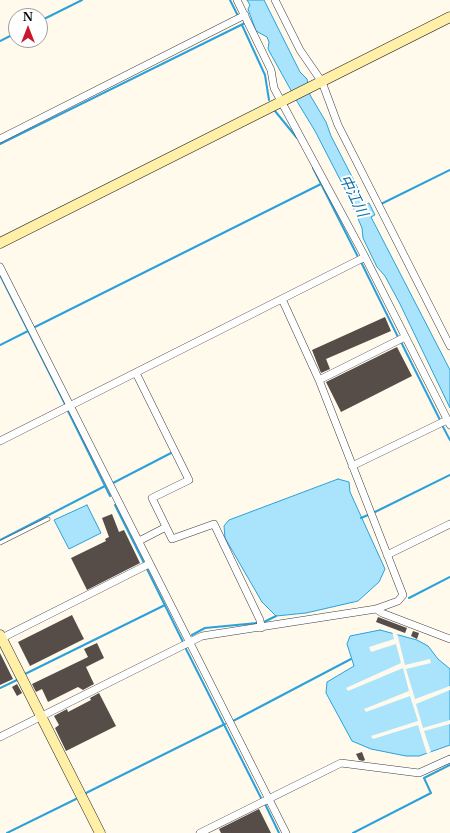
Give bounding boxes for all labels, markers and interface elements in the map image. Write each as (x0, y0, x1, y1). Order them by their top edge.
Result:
north arrow (8, 8, 48, 48)
text: N (23, 10, 33, 24)
water label: 中江川 (335, 172, 371, 220)

